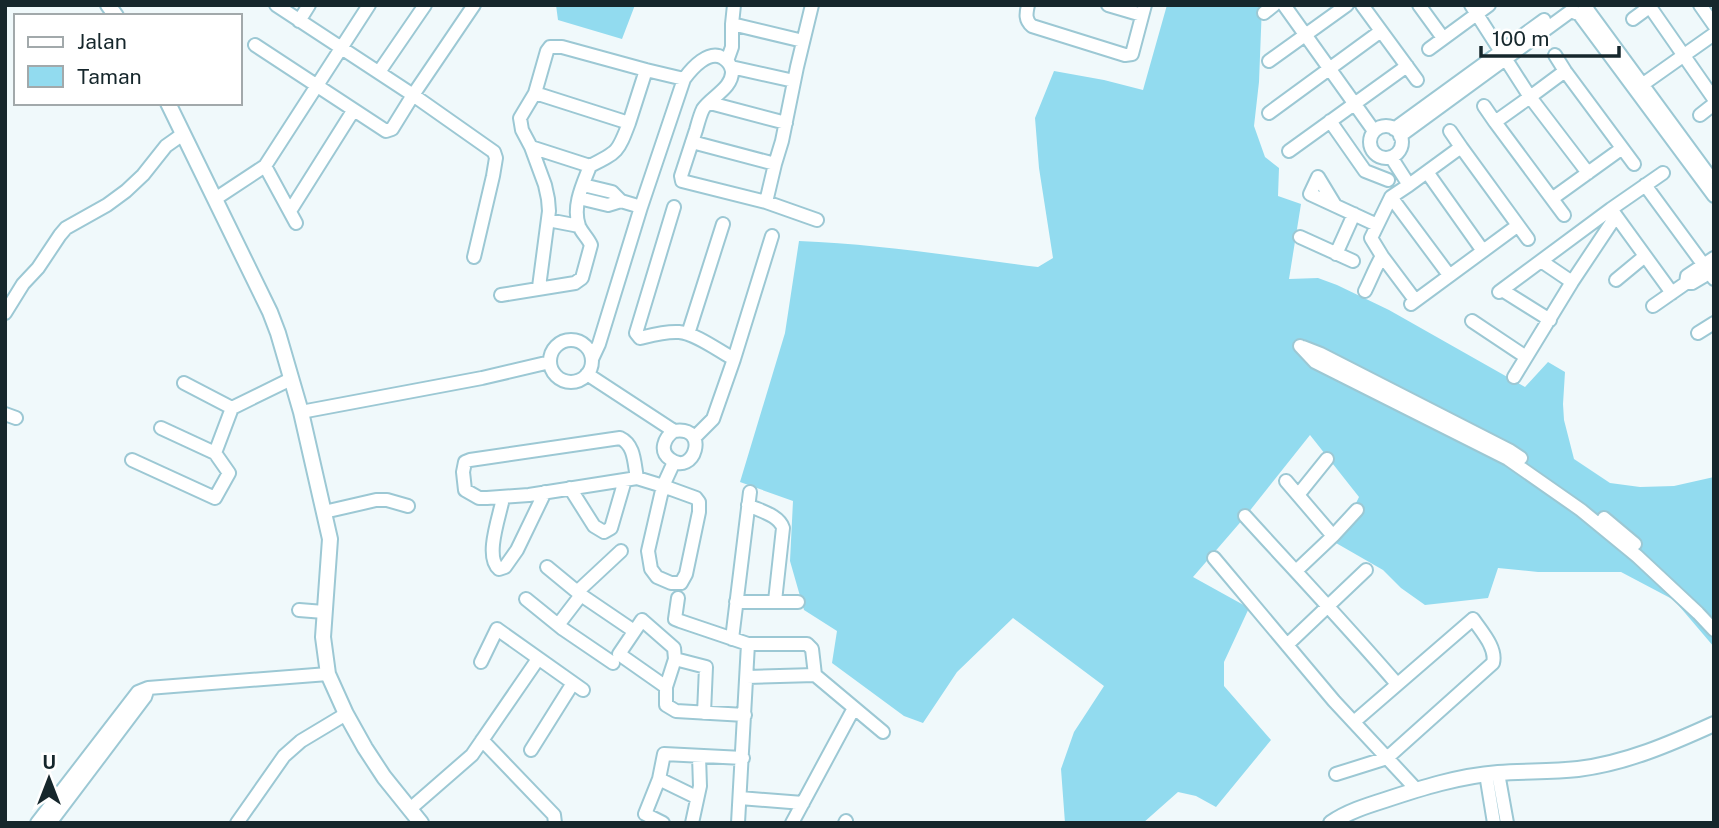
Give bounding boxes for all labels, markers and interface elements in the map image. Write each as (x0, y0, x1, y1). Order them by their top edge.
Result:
legend (14, 14, 242, 105)
scale bar (1481, 14, 1619, 58)
text: 100 m (1492, 26, 1549, 51)
text: Jalan (77, 29, 127, 54)
text: Taman (77, 64, 142, 89)
north arrow (14, 744, 84, 814)
text: U (42, 751, 56, 773)

